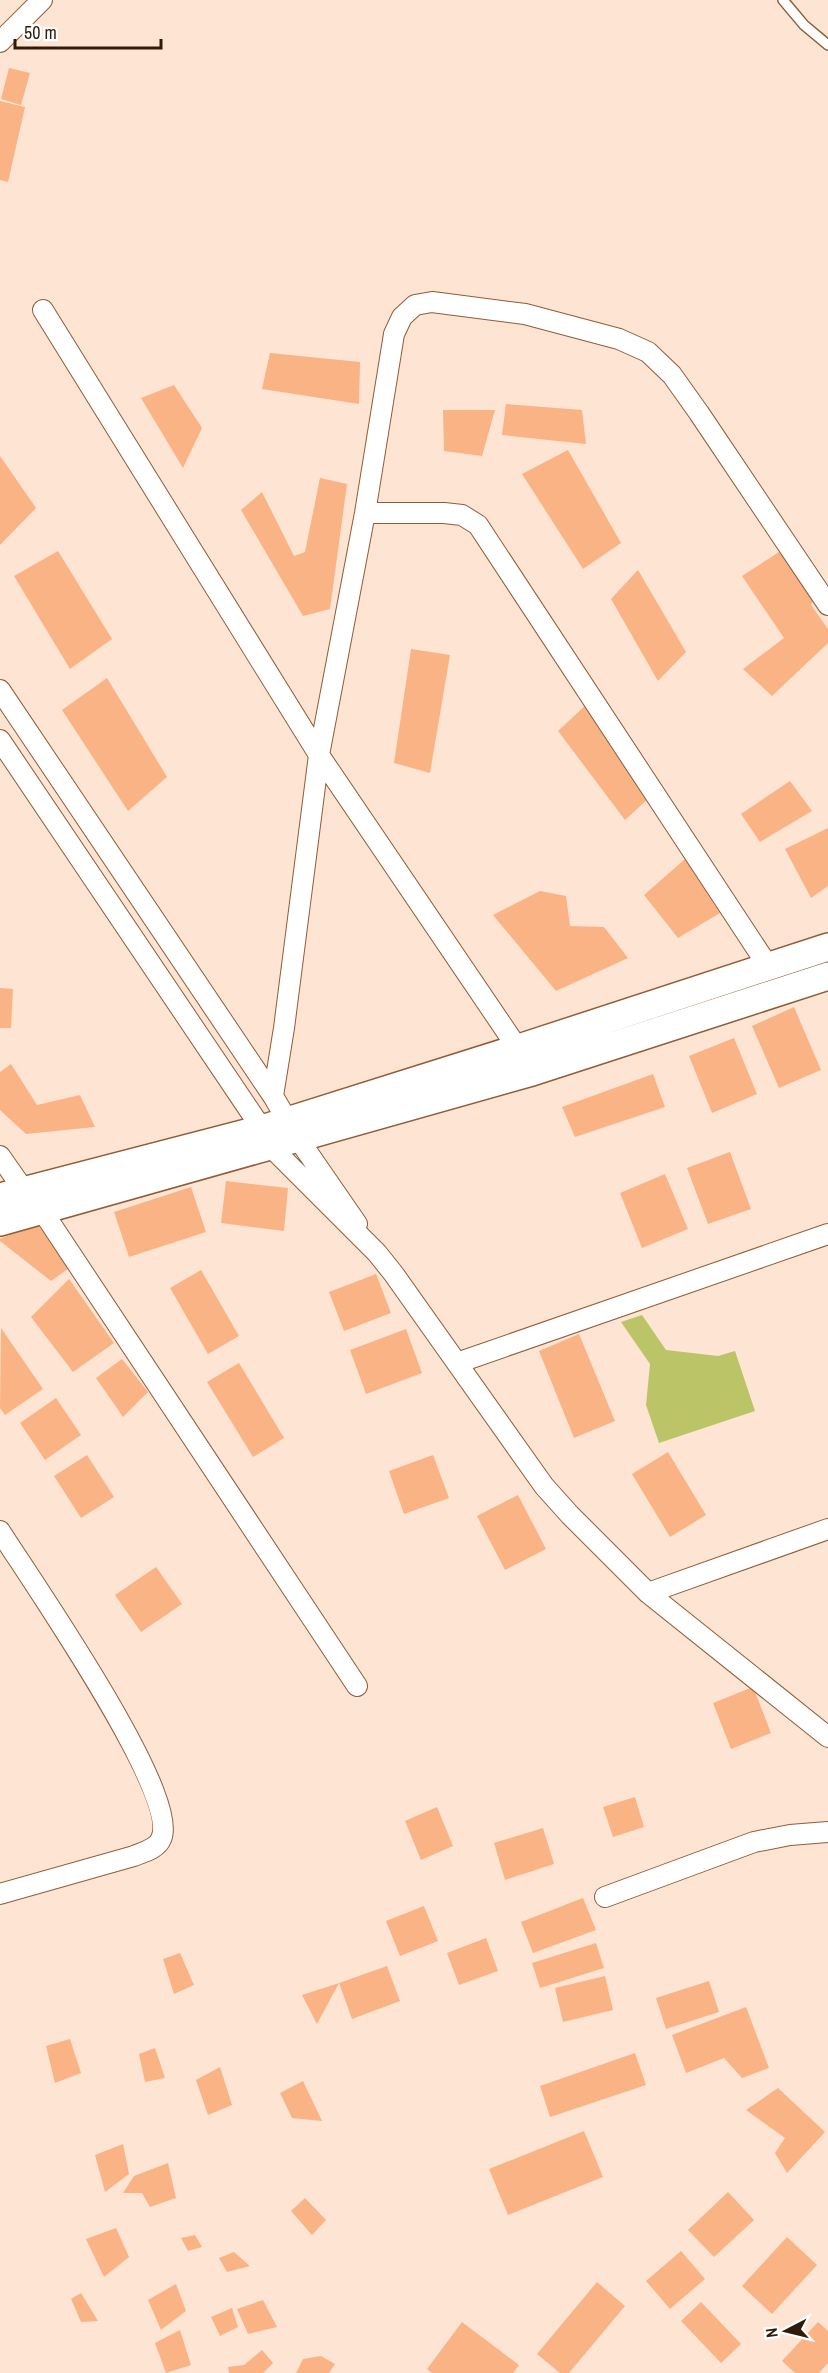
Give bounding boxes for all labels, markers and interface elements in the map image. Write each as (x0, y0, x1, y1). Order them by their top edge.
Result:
scale bar (15, 12, 160, 50)
text: 50 m (24, 20, 57, 45)
north arrow (756, 2301, 816, 2361)
text: N (760, 2327, 783, 2339)

